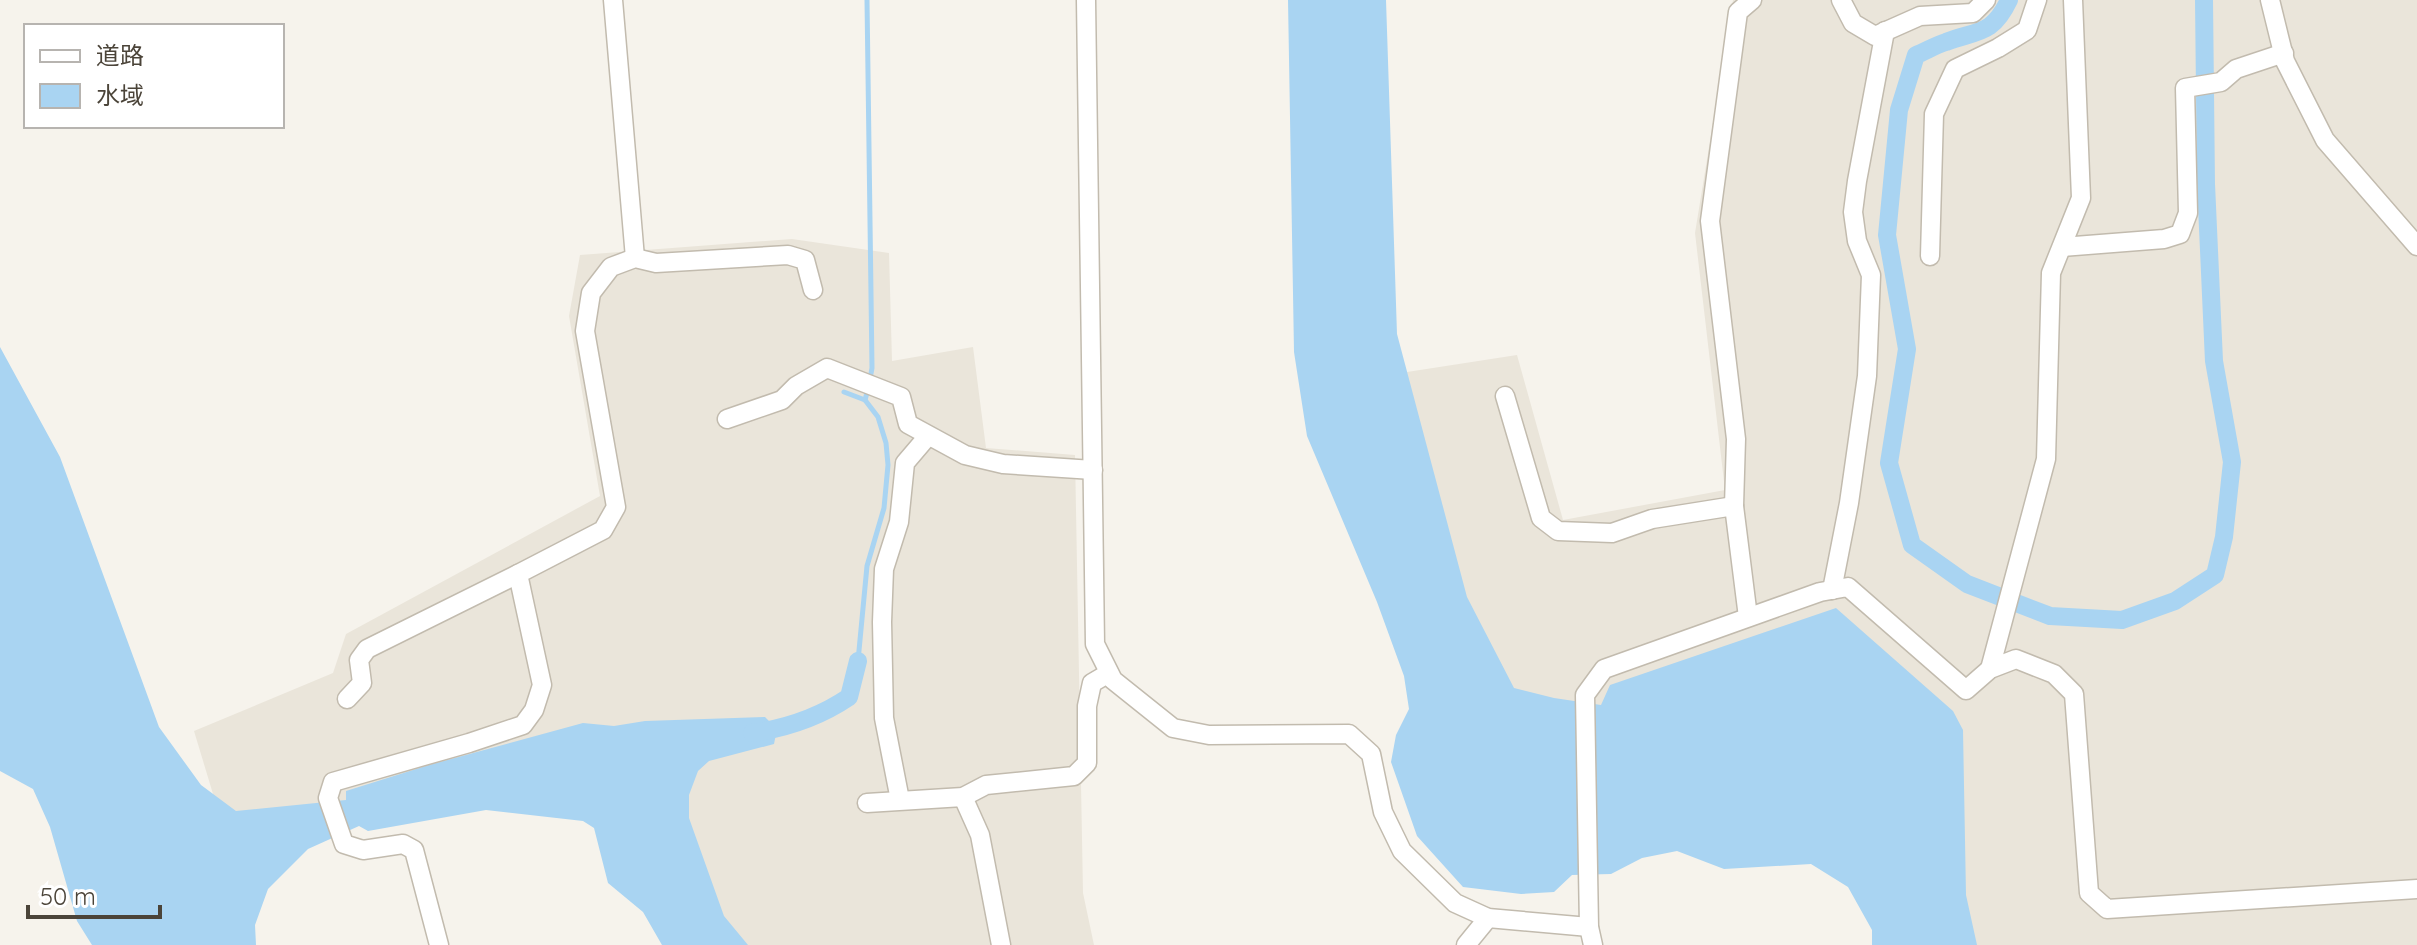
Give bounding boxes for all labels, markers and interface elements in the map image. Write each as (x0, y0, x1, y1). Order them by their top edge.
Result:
legend (24, 24, 284, 128)
text: 道路 (96, 40, 144, 70)
text: 水域 (96, 80, 144, 110)
scale bar (28, 869, 160, 919)
text: 50 m (40, 881, 96, 911)

